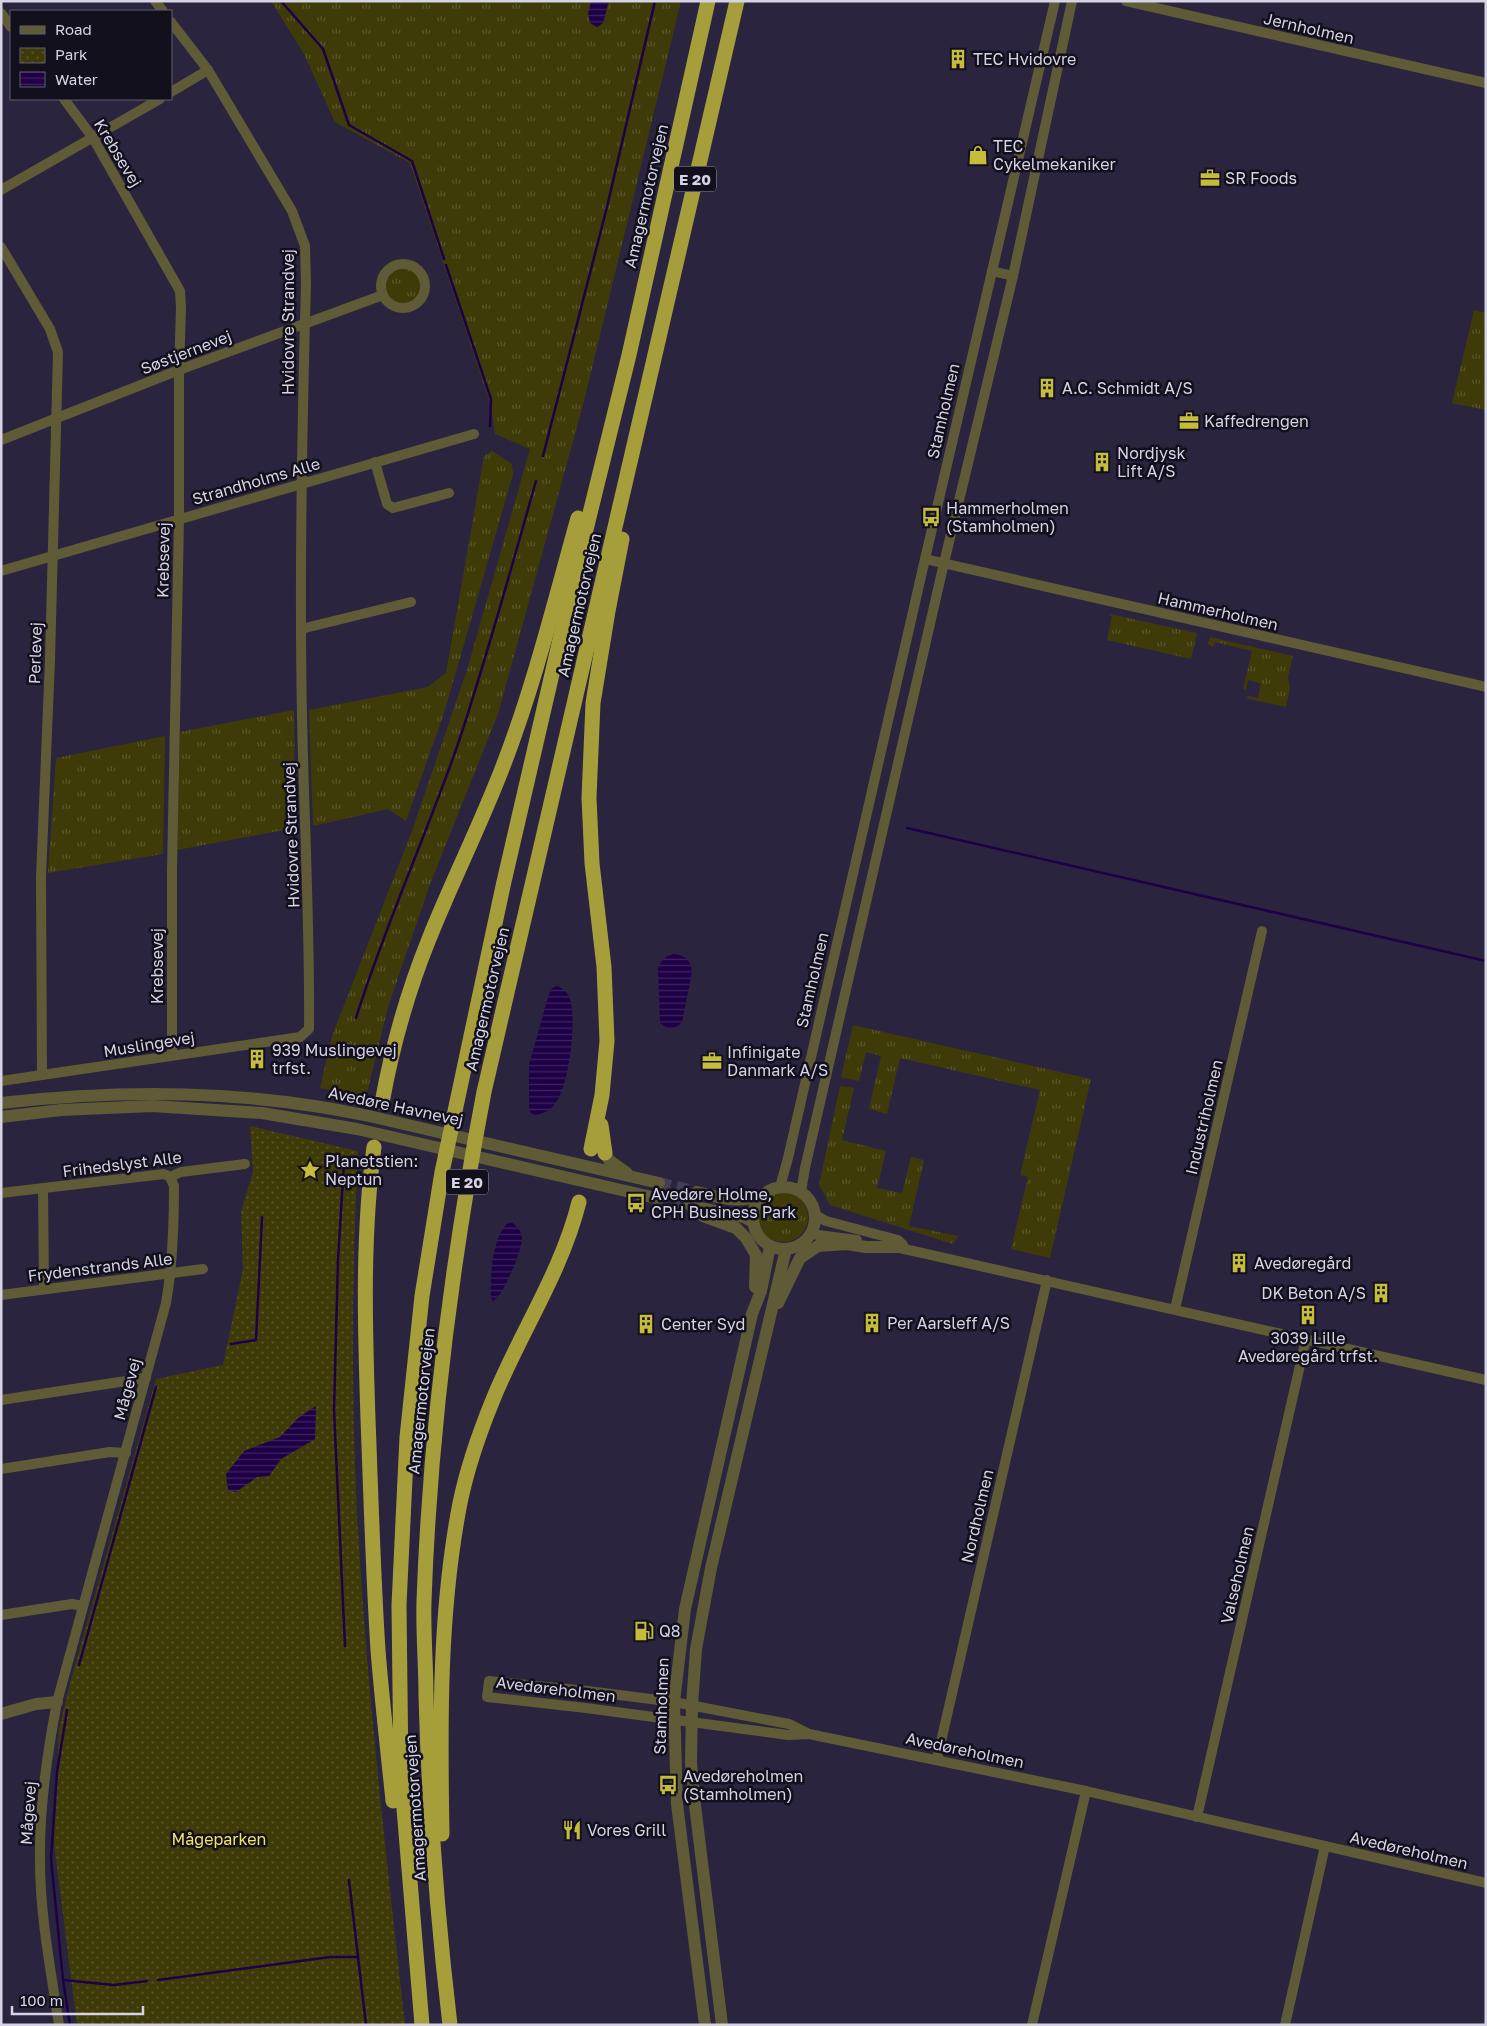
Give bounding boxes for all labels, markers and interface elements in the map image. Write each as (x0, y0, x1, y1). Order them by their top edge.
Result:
street label: Jernholmen (1262, 8, 1356, 48)
legend (10, 10, 172, 100)
text: Road (55, 20, 92, 38)
text: Park (55, 45, 88, 63)
building icon: TEC Hvidovre (947, 48, 969, 70)
place label: TEC Hvidovre (973, 49, 1076, 69)
text: Water (55, 70, 98, 88)
street label: Krebsevej (90, 115, 146, 191)
street label: Amagermotorvejen (620, 122, 672, 270)
place label: TEC Cykelmekaniker (993, 136, 1116, 174)
shop icon: TEC Cykelmekaniker (967, 144, 989, 166)
road number: E 20 (674, 166, 716, 192)
office icon: SR Foods (1199, 167, 1221, 189)
place label: SR Foods (1225, 168, 1297, 188)
street label: Hvidovre Strandvej (278, 249, 298, 395)
street label: Søstjernevej (138, 326, 234, 378)
street label: Stamholmen (922, 361, 964, 461)
building icon: A.C. Schmidt A/S (1036, 377, 1058, 399)
place label: A.C. Schmidt A/S (1062, 378, 1193, 398)
office icon: Kaffedrengen (1178, 410, 1200, 432)
place label: Kaffedrengen (1204, 411, 1309, 431)
place label: Nordjysk Lift A/S (1117, 443, 1185, 481)
building icon: Nordjysk Lift A/S (1091, 451, 1113, 473)
street label: Strandholms Alle (190, 453, 322, 509)
place label: Hammerholmen (Stamholmen) (946, 498, 1069, 536)
bus stop icon: Hammerholmen (Stamholmen) (920, 506, 942, 528)
street label: Krebsevej (152, 522, 174, 598)
street label: Amagermotorvejen (553, 531, 605, 679)
street label: Hammerholmen (1156, 587, 1280, 635)
street label: Perlevej (24, 622, 46, 684)
street label: Hvidovre Strandvej (278, 762, 304, 908)
street label: Amagermotorvejen (461, 925, 513, 1073)
street label: Krebsevej (147, 928, 167, 1004)
street label: Stamholmen (791, 930, 833, 1030)
street label: Muslingevej (102, 1027, 196, 1061)
place label: 939 Muslingevej trfst. (272, 1040, 397, 1078)
place label: Infinigate Danmark A/S (727, 1042, 828, 1080)
building icon: 939 Muslingevej trfst. (246, 1048, 268, 1070)
office icon: Infinigate Danmark A/S (701, 1050, 723, 1072)
street label: Industriholmen (1181, 1057, 1227, 1177)
street label: Avedøre Havnevej (327, 1082, 465, 1130)
street label: Frihedslyst Alle (61, 1147, 183, 1181)
place label: Planetstien: Neptun (325, 1151, 418, 1189)
place icon: Planetstien: Neptun (299, 1159, 321, 1181)
road number: E 20 (446, 1170, 488, 1194)
place label: Avedøre Holme, CPH Business Park (651, 1184, 796, 1222)
bus stop icon: Avedøre Holme, CPH Business Park (625, 1192, 647, 1214)
street label: Frydenstrands Alle (26, 1248, 174, 1286)
building icon: Avedøregård (1228, 1252, 1250, 1274)
place label: Avedøregård (1254, 1253, 1351, 1273)
building icon: DK Beton A/S (1370, 1282, 1392, 1304)
place label: DK Beton A/S (1261, 1283, 1366, 1303)
building icon: 3039 Lille Avedøregård trfst. (1297, 1304, 1319, 1326)
building icon: Per Aarsleff A/S (861, 1312, 883, 1334)
building icon: Center Syd (635, 1313, 657, 1335)
place label: Per Aarsleff A/S (887, 1313, 1010, 1333)
place label: Center Syd (661, 1314, 745, 1334)
street label: Amagermotorvejen (403, 1327, 439, 1475)
place label: 3039 Lille Avedøregård trfst. (1238, 1328, 1378, 1366)
street label: Mågevej (109, 1356, 145, 1422)
street label: Nordholmen (957, 1467, 997, 1565)
street label: Valseholmen (1216, 1524, 1258, 1626)
fuel station icon: Q8 (633, 1620, 655, 1642)
place label: Q8 (659, 1621, 681, 1641)
street label: Stamholmen (649, 1657, 673, 1755)
street label: Avedøreholmen (495, 1672, 617, 1706)
street label: Avedøreholmen (904, 1728, 1026, 1772)
street label: Amagermotorvejen (400, 1734, 430, 1882)
place label: Avedøreholmen (Stamholmen) (683, 1766, 803, 1804)
bus stop icon: Avedøreholmen (Stamholmen) (657, 1774, 679, 1796)
street label: Mågevej (16, 1780, 40, 1846)
restaurant icon: Vores Grill (561, 1819, 583, 1841)
place label: Vores Grill (587, 1820, 666, 1840)
street label: Avedøreholmen (1348, 1827, 1470, 1873)
park label: Mågeparken (172, 1829, 266, 1849)
scale bar (12, 1984, 144, 2016)
text: 100 m (20, 1991, 63, 2009)

